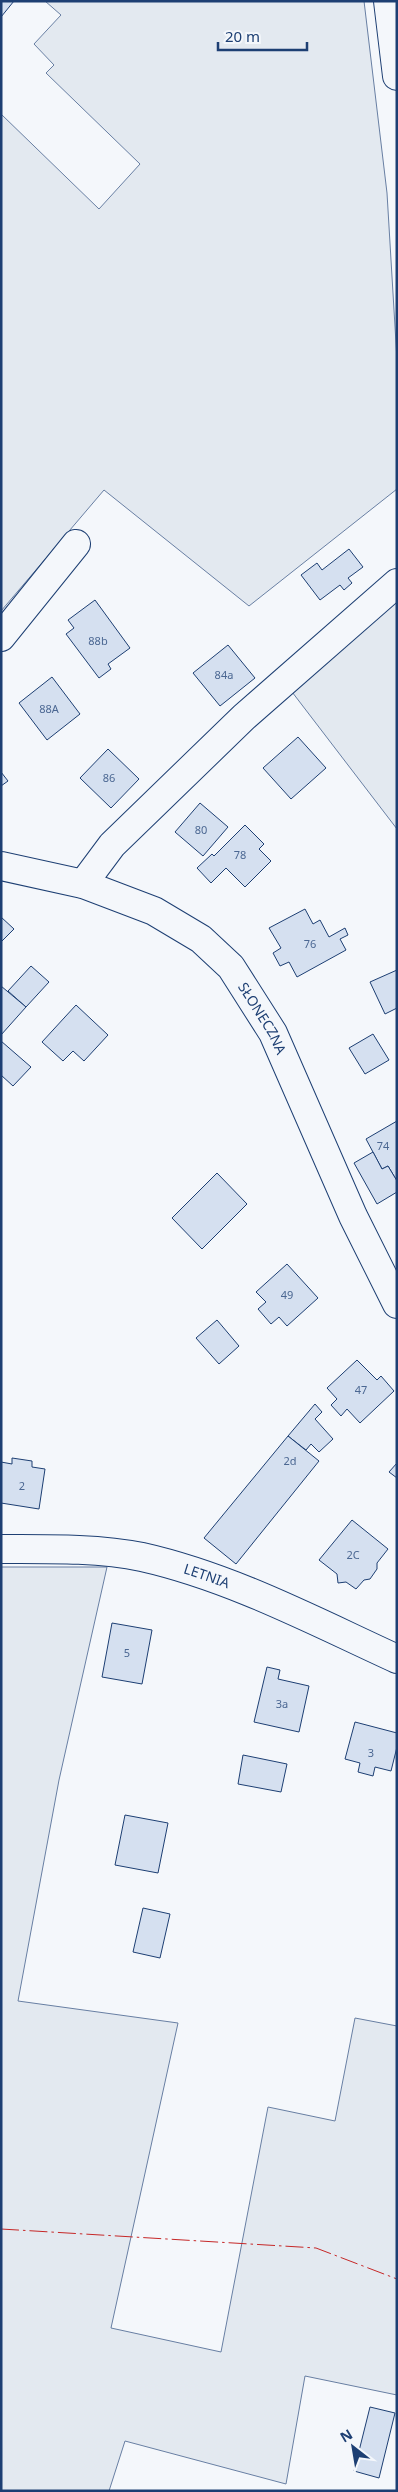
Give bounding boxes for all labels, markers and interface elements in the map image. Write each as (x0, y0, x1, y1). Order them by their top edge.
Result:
scale bar (218, 20, 307, 52)
text: 20 m (225, 26, 260, 46)
house number: 88b (88, 633, 108, 648)
house number: 84a (215, 667, 233, 682)
house number: 88A (39, 701, 60, 716)
house number: 86 (103, 770, 115, 785)
house number: 80 (195, 822, 207, 837)
house number: 78 (234, 847, 246, 862)
house number: 76 (304, 936, 316, 951)
street label: SŁONECZNA (234, 979, 291, 1057)
house number: 74 (377, 1138, 390, 1153)
house number: 49 (281, 1287, 293, 1302)
house number: 47 (355, 1382, 367, 1397)
house number: 2d (283, 1453, 297, 1468)
house number: 2 (19, 1478, 25, 1493)
house number: 2C (346, 1547, 360, 1562)
street label: LETNIA (182, 1559, 233, 1592)
house number: 5 (124, 1645, 130, 1660)
house number: 3a (276, 1696, 288, 1711)
house number: 3 (368, 1745, 374, 1760)
north arrow (328, 2422, 378, 2472)
text: N (336, 2424, 356, 2447)

